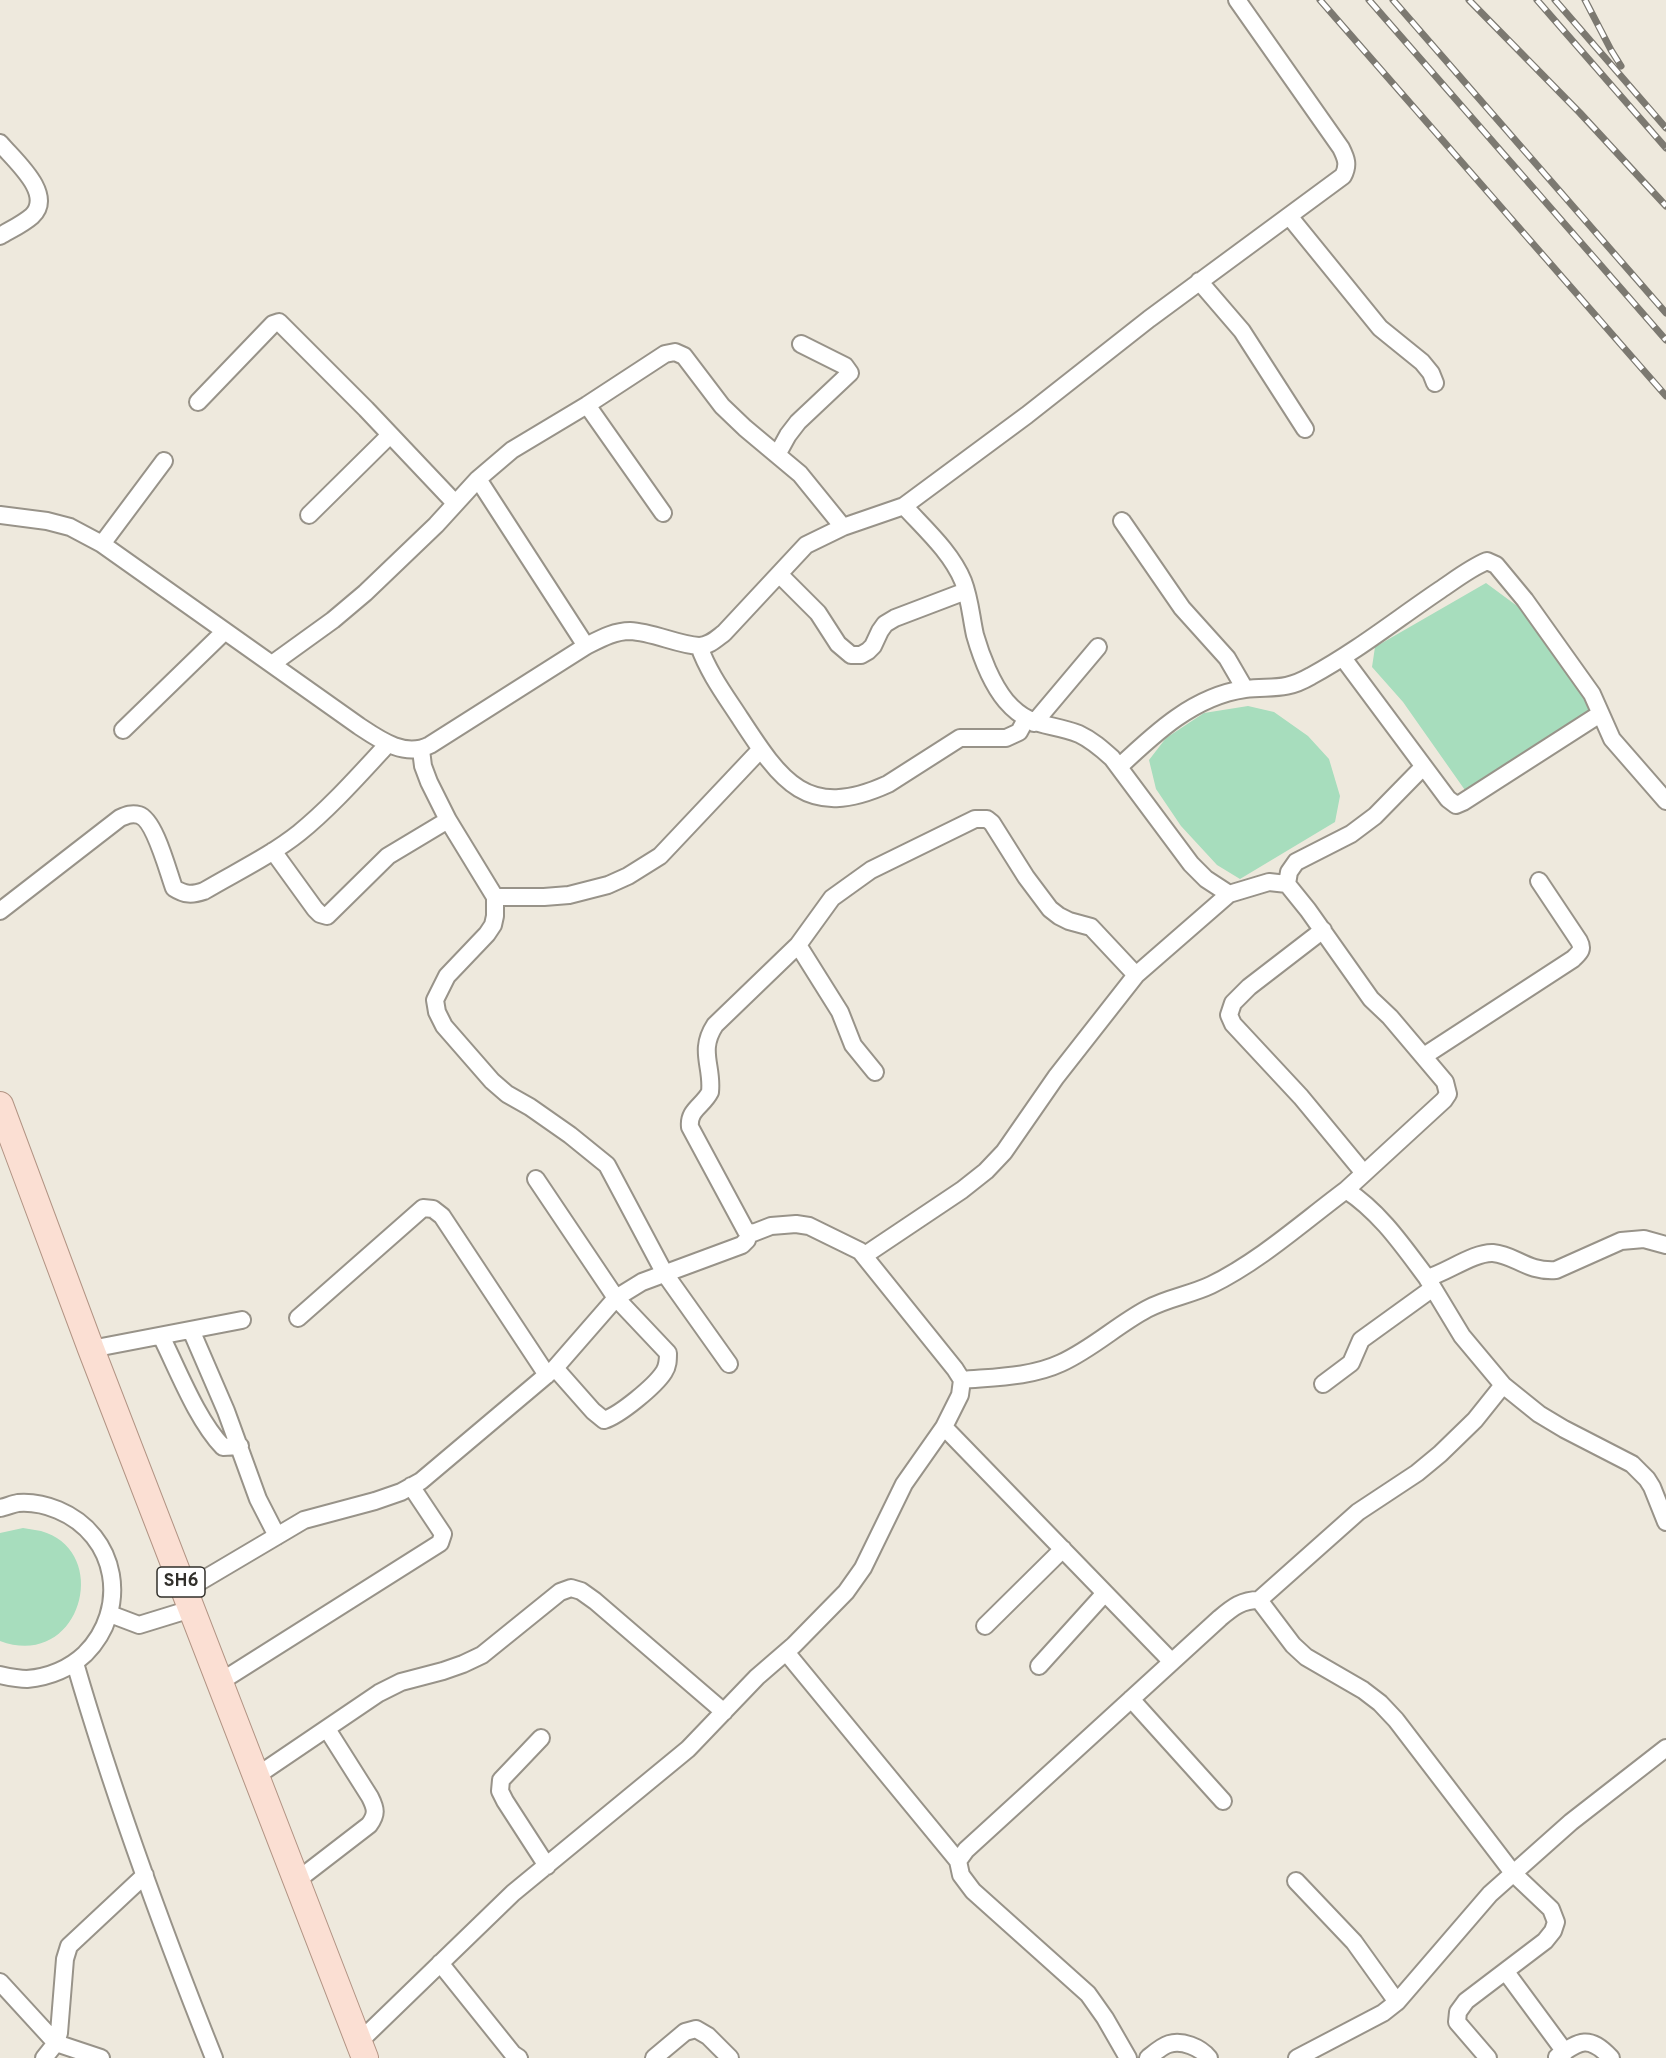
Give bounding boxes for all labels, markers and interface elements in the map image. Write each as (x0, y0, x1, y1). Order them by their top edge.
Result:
road number: SH6 (157, 1567, 205, 1597)

